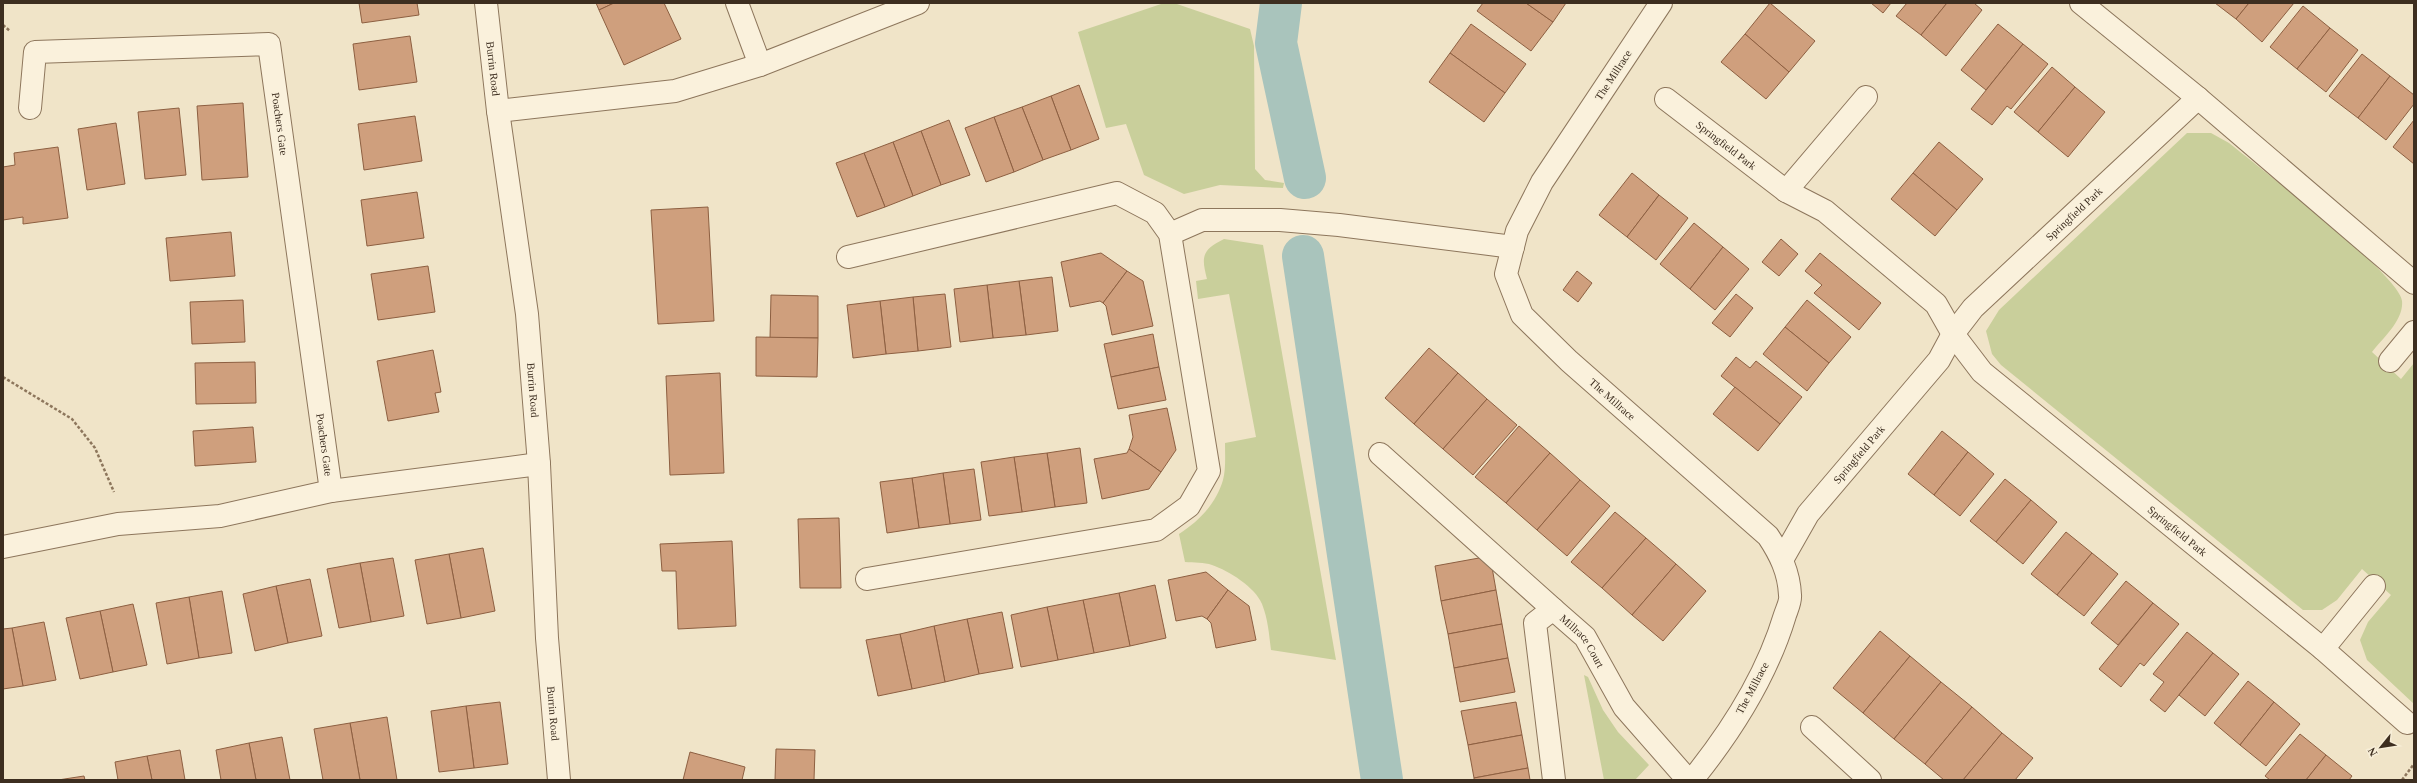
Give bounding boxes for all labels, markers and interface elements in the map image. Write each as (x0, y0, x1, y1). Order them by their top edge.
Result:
street label: Burrin Road (484, 41, 502, 97)
street label: The Millrace (1592, 48, 1634, 102)
street label: Poachers Gate (270, 92, 290, 156)
street label: Springfield Park (1694, 118, 1759, 172)
street label: Springfield Park (2043, 184, 2105, 243)
street label: Burrin Road (525, 362, 541, 418)
street label: The Millrace (1587, 376, 1638, 423)
street label: Poachers Gate (314, 413, 335, 477)
street label: Springfield Park (1831, 422, 1887, 486)
street label: Springfield Park (2146, 503, 2210, 559)
street label: Millrace Court (1558, 612, 1607, 670)
street label: The Millrace (1733, 660, 1771, 716)
street label: Burrin Road (545, 686, 562, 742)
north arrow (2361, 727, 2401, 767)
text: N (2365, 746, 2380, 758)

